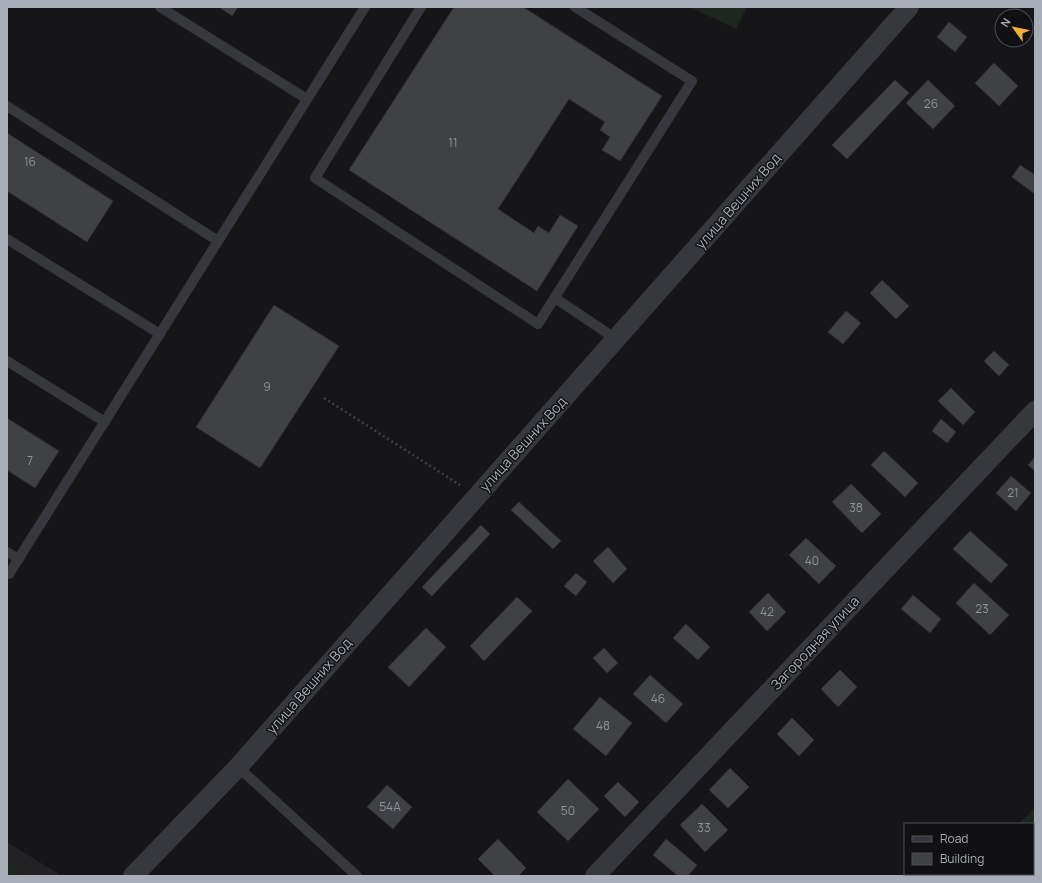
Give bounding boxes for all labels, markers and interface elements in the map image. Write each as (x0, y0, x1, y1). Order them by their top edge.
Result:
north arrow (994, 8, 1034, 48)
text: N (997, 15, 1014, 30)
house number: 26 (924, 95, 938, 112)
house number: 11 (448, 134, 458, 151)
street label: улица Вешних Вод (691, 149, 785, 253)
house number: 16 (24, 153, 36, 170)
house number: 9 (263, 378, 271, 395)
street label: улица Вешних Вод (475, 392, 570, 495)
house number: 7 (27, 452, 33, 469)
house number: 21 (1007, 484, 1019, 501)
house number: 38 (849, 499, 863, 516)
house number: 40 (805, 552, 819, 569)
street label: Загородная улица (766, 592, 863, 694)
house number: 23 (975, 600, 989, 617)
house number: 42 (760, 603, 774, 620)
street label: улица Вешних Вод (262, 634, 356, 738)
house number: 46 (651, 690, 665, 707)
house number: 48 (596, 717, 610, 734)
house number: 54А (379, 798, 401, 815)
house number: 50 (561, 802, 575, 819)
house number: 33 (697, 819, 711, 836)
legend (904, 823, 1034, 875)
text: Road (940, 830, 968, 847)
text: Building (940, 850, 984, 867)

